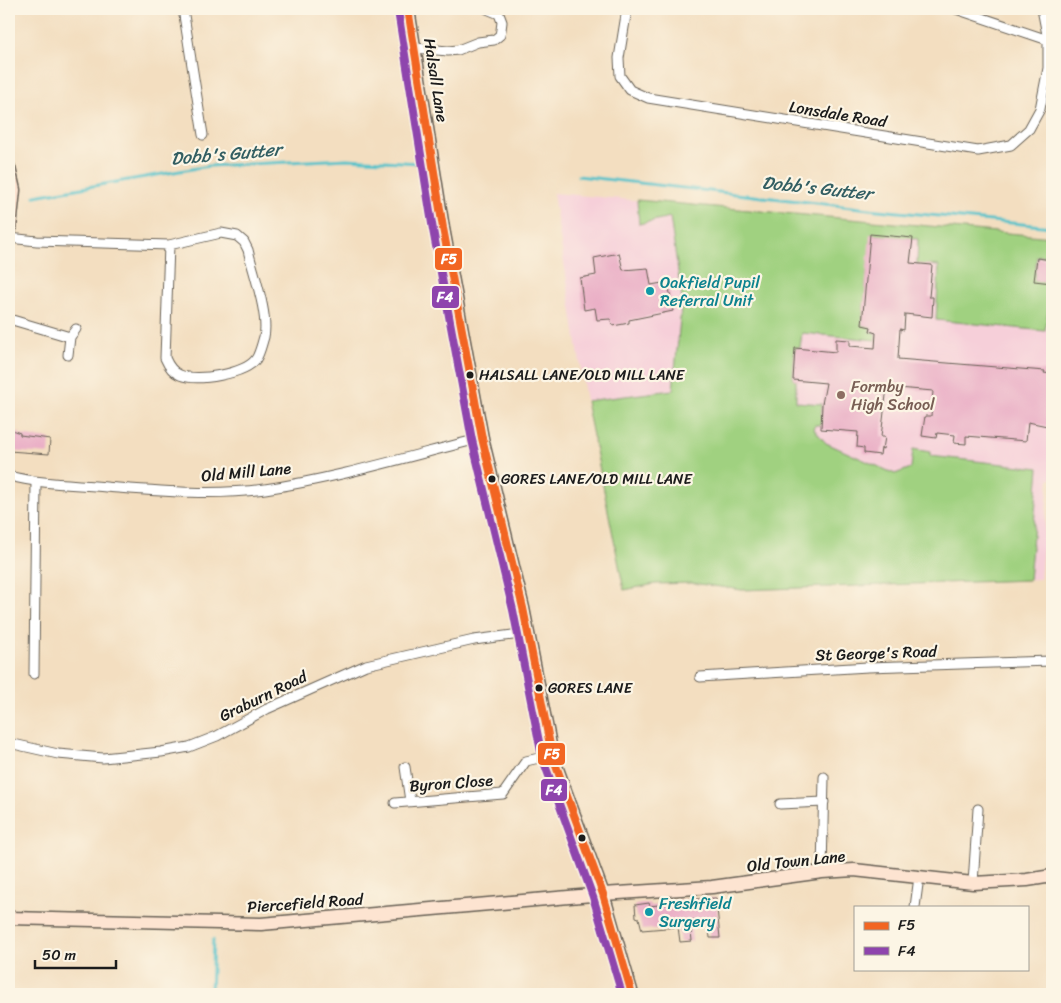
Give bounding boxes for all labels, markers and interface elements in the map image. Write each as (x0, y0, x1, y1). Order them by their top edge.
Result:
street label: Halsall Lane (415, 36, 457, 124)
street label: Lonsdale Road (787, 92, 891, 136)
water label: Dobb's Gutter (170, 133, 286, 175)
water label: Dobb's Gutter (760, 166, 877, 210)
line badge: F5 (434, 247, 463, 271)
text: F5 (440, 247, 458, 272)
place label: Oakfield Pupil Referral Unit (660, 268, 760, 315)
line badge: F4 (431, 285, 460, 309)
text: F4 (436, 285, 453, 310)
marker: Oakfield Pupil Referral Unit (644, 285, 656, 297)
place label: HALSALL LANE/OLD MILL LANE (479, 362, 686, 388)
marker: HALSALL LANE/OLD MILL LANE (465, 370, 475, 380)
place label: Formby High School (851, 372, 935, 419)
marker: Formby High School (835, 389, 847, 401)
street label: Old Mill Lane (200, 454, 292, 490)
place label: GORES LANE/OLD MILL LANE (501, 466, 693, 492)
marker: GORES LANE/OLD MILL LANE (487, 474, 497, 484)
street label: St George's Road (815, 636, 939, 670)
street label: Graburn Road (214, 661, 314, 730)
place label: GORES LANE (548, 675, 634, 701)
marker: GORES LANE (534, 683, 544, 693)
line badge: F5 (537, 742, 566, 766)
text: F5 (543, 742, 561, 767)
street label: Byron Close (408, 766, 494, 800)
line badge: F4 (540, 778, 568, 802)
text: F4 (545, 778, 562, 803)
unlabelled marker (577, 833, 587, 843)
street label: Old Town Lane (745, 841, 847, 881)
street label: Piercefield Road (246, 884, 365, 922)
place label: Freshfield Surgery (659, 889, 733, 936)
marker: Freshfield Surgery (643, 906, 655, 918)
legend (854, 906, 1028, 970)
text: F5 (898, 912, 915, 938)
scale bar (35, 938, 116, 970)
text: F4 (898, 938, 916, 964)
text: 50 m (42, 942, 77, 968)

